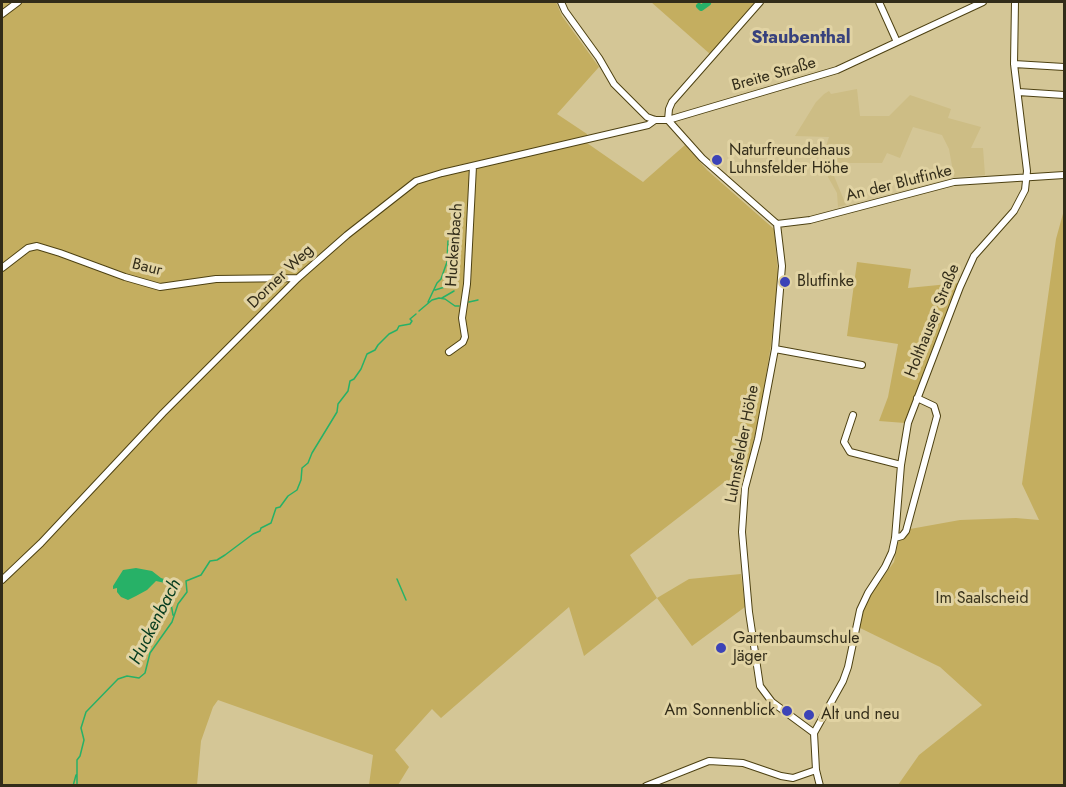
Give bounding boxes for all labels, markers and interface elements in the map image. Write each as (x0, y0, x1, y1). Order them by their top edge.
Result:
district label: Staubenthal (751, 28, 851, 50)
street label: Breite Straße (730, 54, 818, 96)
place label: Naturfreundehaus Luhnsfelder Höhe (729, 141, 850, 179)
marker: Naturfreundehaus Luhnsfelder Höhe (710, 153, 724, 167)
street label: An der Blutfinke (844, 162, 954, 206)
street label: Huckenbach (443, 203, 467, 287)
street label: Dorner Weg (244, 241, 318, 313)
street label: Baur (130, 255, 164, 281)
street label: Holthauser Straße (902, 262, 964, 380)
place label: Blutfinke (797, 272, 854, 292)
marker: Blutfinke (778, 275, 792, 289)
street label: Luhnsfelder Höhe (722, 384, 764, 504)
water label: Huckenbach (125, 576, 187, 668)
park label: Im Saalscheid (935, 589, 1029, 609)
place label: Gartenbaumschule Jäger (733, 629, 860, 667)
marker: Gartenbaumschule Jäger (714, 641, 728, 655)
place label: Am Sonnenblick (665, 701, 775, 721)
marker: Am Sonnenblick (780, 704, 794, 718)
place label: Alt und neu (821, 705, 900, 725)
marker: Alt und neu (802, 708, 816, 722)

